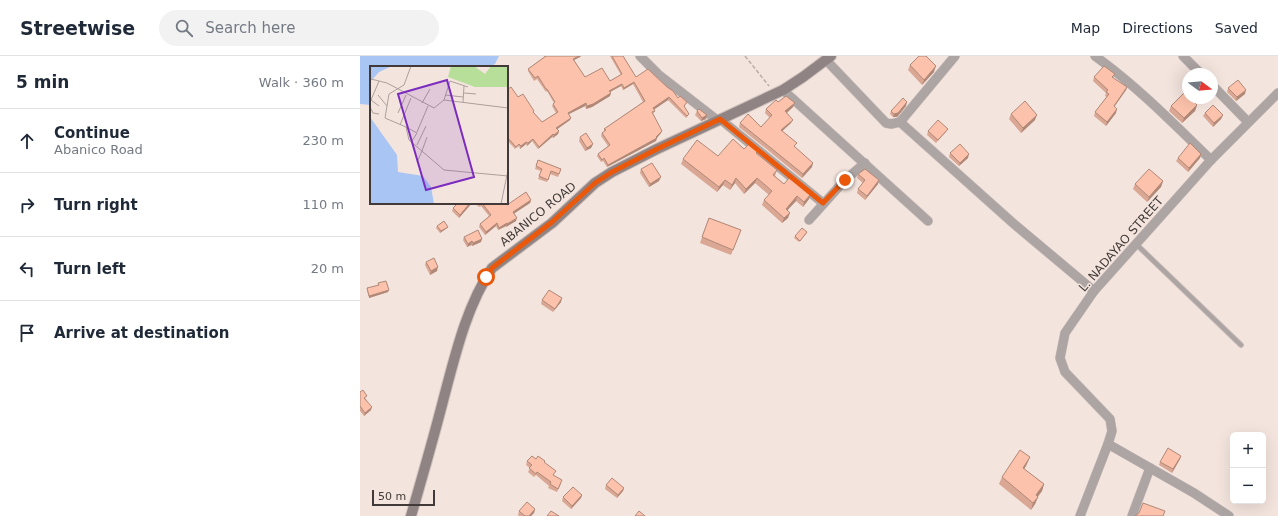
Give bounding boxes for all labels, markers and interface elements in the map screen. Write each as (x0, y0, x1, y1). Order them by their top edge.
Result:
search box (159, 10, 439, 46)
text: Streetwise (20, 17, 135, 39)
icon: search (173, 17, 195, 39)
text: Search here (205, 19, 295, 37)
text: Map (1071, 20, 1100, 36)
text: Directions (1122, 20, 1193, 36)
text: Saved (1215, 20, 1258, 36)
inset map (370, 66, 508, 204)
north arrow (1182, 68, 1218, 104)
text: 5 min (16, 72, 69, 92)
text: Walk · 360 m (259, 75, 344, 90)
text: Continue (54, 124, 130, 142)
icon: ahead (16, 130, 38, 152)
text: 230 m (302, 133, 344, 148)
text: Abanico Road (54, 142, 143, 157)
route end (836, 171, 854, 189)
street label: ABANICO ROAD (497, 179, 579, 249)
street label: L. NADAYAO STREET (1076, 193, 1166, 294)
icon: right (16, 194, 38, 216)
text: Turn right (54, 196, 138, 214)
text: 110 m (302, 197, 344, 212)
icon: left (16, 258, 38, 280)
text: Turn left (54, 260, 126, 278)
text: 20 m (311, 261, 344, 276)
route start (477, 268, 495, 286)
icon: arrive (16, 322, 38, 344)
text: Arrive at destination (54, 324, 229, 342)
map controls (1230, 432, 1266, 504)
button: + (1230, 432, 1266, 468)
button: − (1230, 468, 1266, 504)
scale bar (372, 488, 435, 507)
text: 50 m (378, 490, 406, 503)

